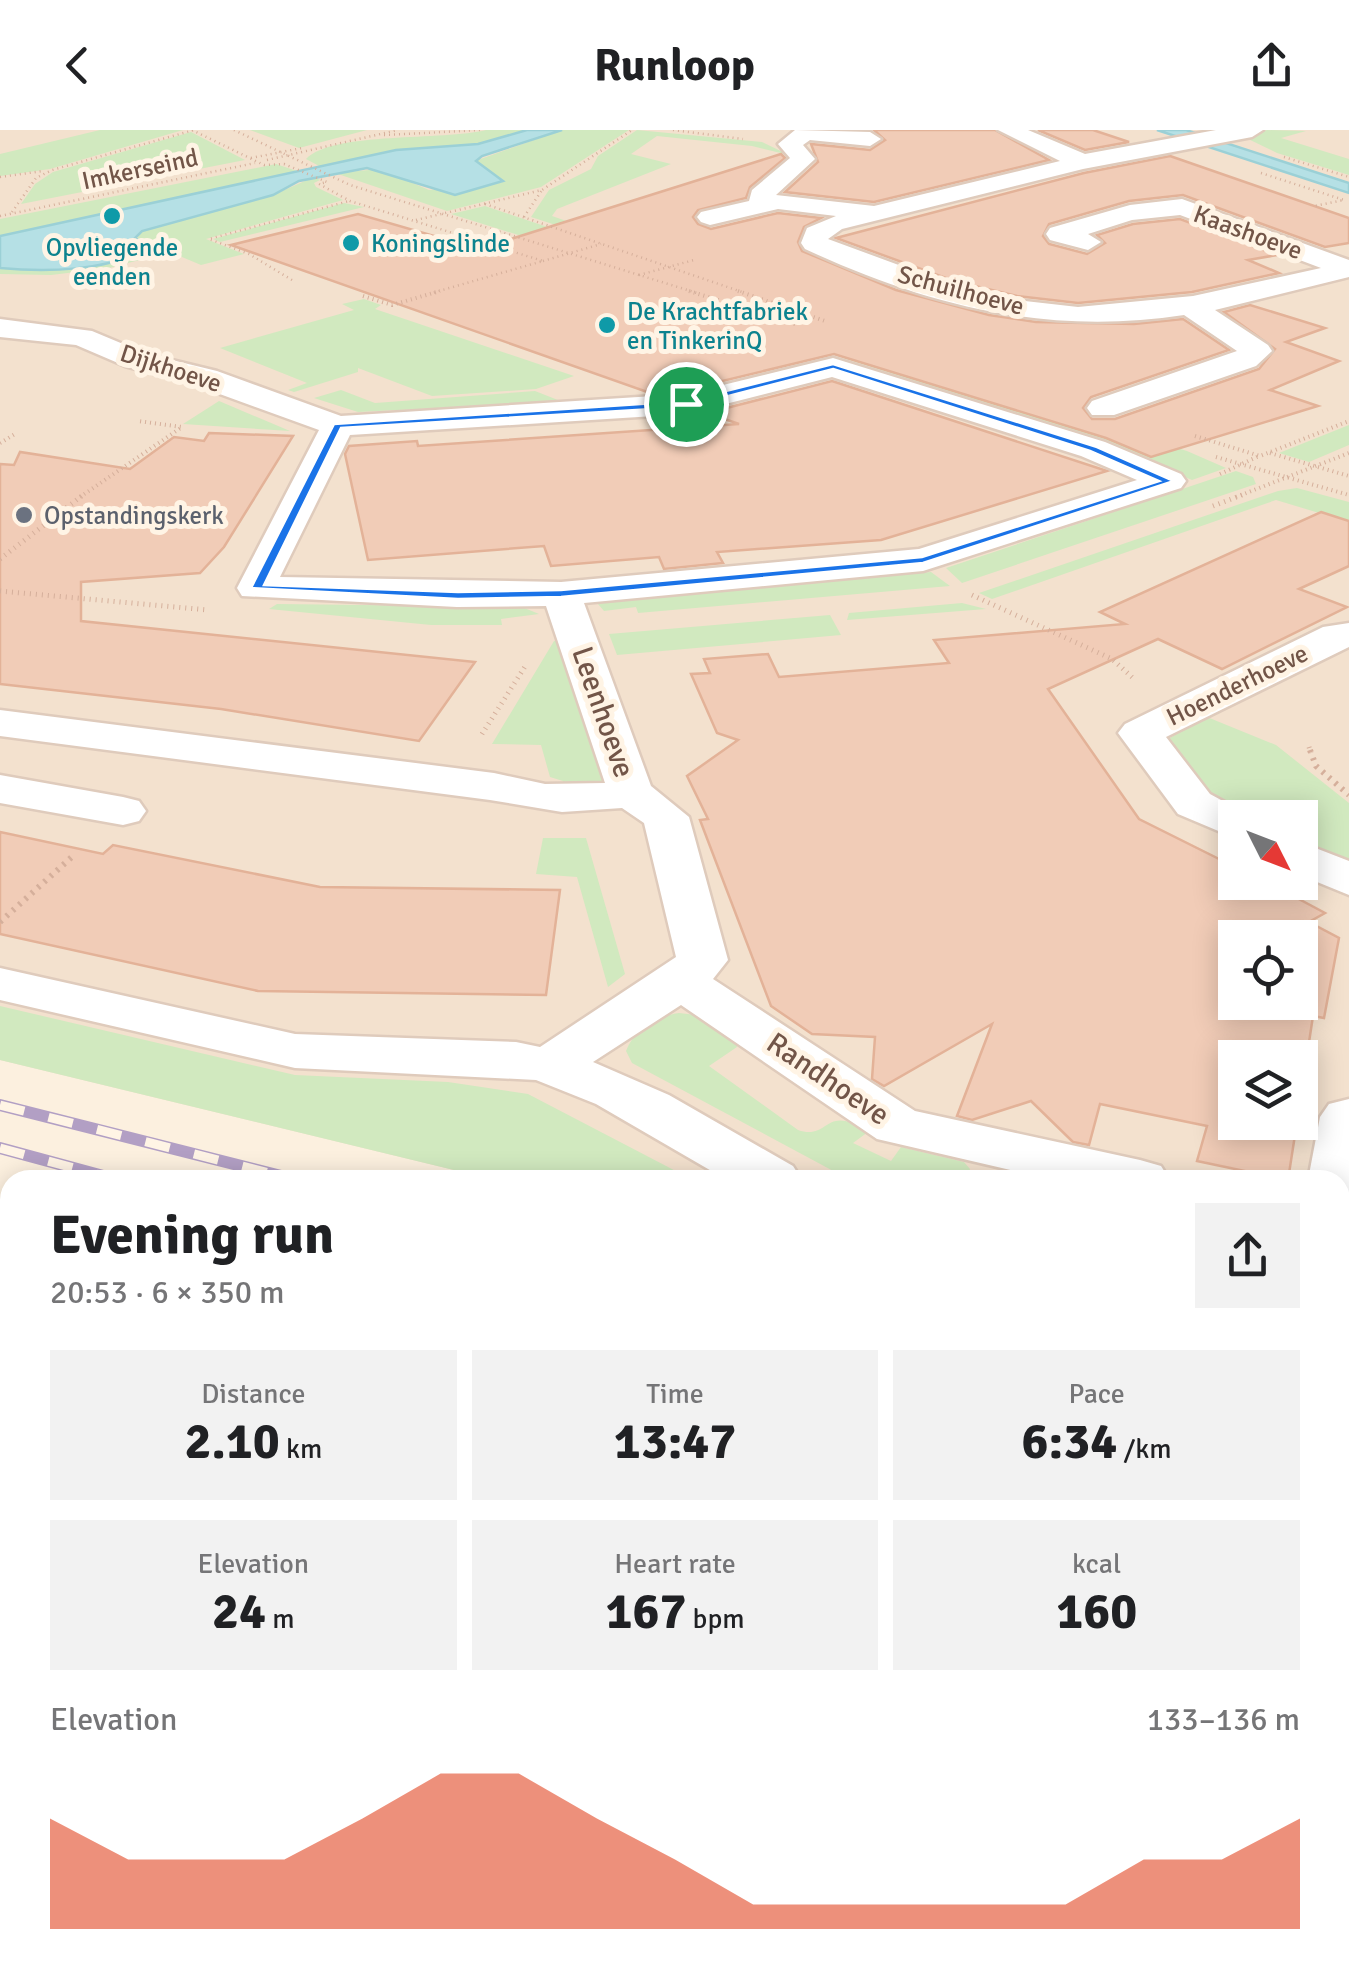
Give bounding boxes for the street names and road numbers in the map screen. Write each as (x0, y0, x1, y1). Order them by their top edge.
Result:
street label: Imkerseind (79, 142, 201, 196)
street label: Kaashoeve (1189, 198, 1307, 266)
street label: Schuilhoeve (895, 258, 1027, 322)
street label: Dijkhoeve (116, 337, 226, 399)
street label: Hoenderhoeve (1161, 637, 1313, 733)
street label: Leenhoeve (563, 642, 643, 782)
street label: Randhoeve (760, 1024, 896, 1134)

